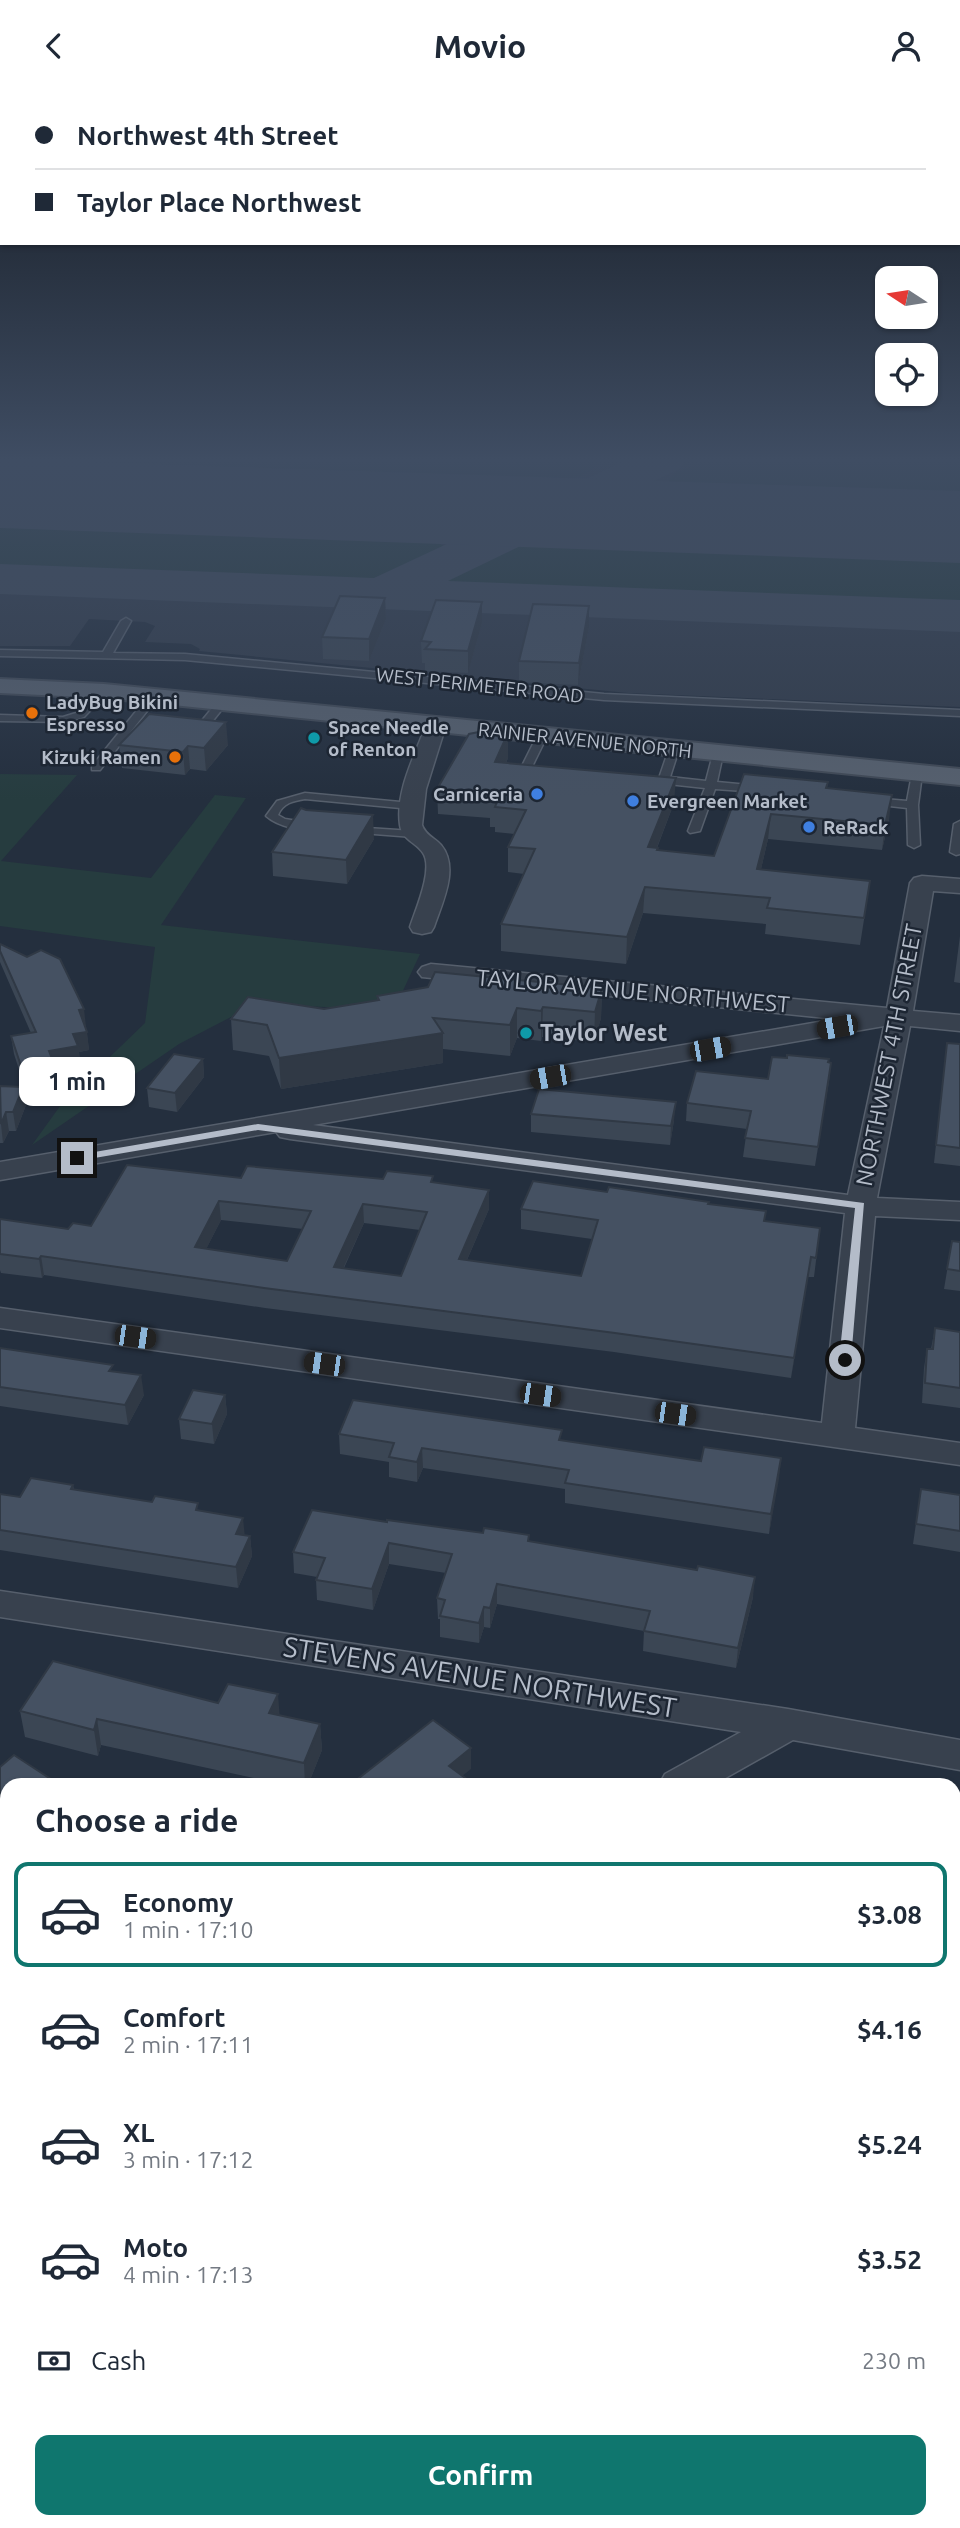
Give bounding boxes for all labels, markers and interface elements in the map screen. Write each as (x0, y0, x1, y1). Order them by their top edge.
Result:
icon: back (35, 27, 73, 65)
icon: person (887, 27, 925, 65)
text: Movio (434, 28, 526, 64)
text: Northwest 4th Street (77, 121, 339, 150)
text: Taylor Place Northwest (77, 188, 362, 217)
north arrow (875, 266, 938, 329)
map controls (875, 266, 938, 406)
button: locate (875, 343, 938, 406)
street label: WEST PERIMETER ROAD (375, 663, 585, 707)
place label: LadyBug Bikini Espresso (46, 691, 178, 735)
marker: LadyBug Bikini Espresso (24, 705, 40, 721)
place label: Space Needle of Renton (328, 716, 449, 760)
street label: RAINIER AVENUE NORTH (477, 718, 693, 762)
marker: Space Needle of Renton (306, 730, 322, 746)
place label: Kizuki Ramen (41, 746, 161, 768)
marker: Kizuki Ramen (167, 749, 183, 765)
place label: Carniceria (433, 783, 523, 805)
marker: Carniceria (529, 786, 545, 802)
place label: Evergreen Market (647, 790, 807, 812)
marker: Evergreen Market (625, 793, 641, 809)
place label: ReRack (823, 816, 889, 838)
marker: ReRack (801, 819, 817, 835)
street label: NORTHWEST 4TH STREET (851, 922, 926, 1188)
street label: TAYLOR AVENUE NORTHWEST (475, 964, 791, 1017)
car (815, 1013, 860, 1041)
place label: Taylor West (540, 1020, 668, 1045)
marker: Taylor West (518, 1025, 534, 1041)
car (688, 1035, 733, 1063)
callout: 1 min (19, 1056, 135, 1105)
car (528, 1063, 573, 1091)
text: 1 min (48, 1069, 106, 1094)
route end (61, 1142, 93, 1174)
car (113, 1324, 158, 1350)
route start (829, 1344, 861, 1376)
car (302, 1351, 347, 1377)
car (518, 1382, 563, 1408)
car (653, 1401, 698, 1427)
street label: STEVENS AVENUE NORTHWEST (281, 1630, 679, 1723)
text: Choose a ride (35, 1802, 238, 1838)
icon: car (39, 1883, 102, 1946)
text: Economy (123, 1888, 233, 1917)
text: $3.08 (857, 1900, 922, 1929)
text: 1 min · 17:10 (123, 1917, 254, 1942)
icon: car (39, 1998, 102, 2061)
text: Comfort (123, 2003, 226, 2032)
text: $4.16 (857, 2015, 922, 2044)
text: 2 min · 17:11 (123, 2032, 254, 2057)
icon: car (39, 2113, 102, 2176)
text: XL (123, 2118, 154, 2147)
text: $5.24 (857, 2130, 922, 2159)
text: 3 min · 17:12 (123, 2147, 254, 2172)
icon: car (39, 2228, 102, 2291)
text: Moto (123, 2233, 188, 2262)
text: $3.52 (857, 2245, 922, 2274)
text: 4 min · 17:13 (123, 2262, 254, 2287)
icon: cash (35, 2342, 73, 2380)
text: Cash (91, 2346, 146, 2375)
text: 230 m (862, 2348, 926, 2373)
button: Confirm (35, 2435, 926, 2515)

